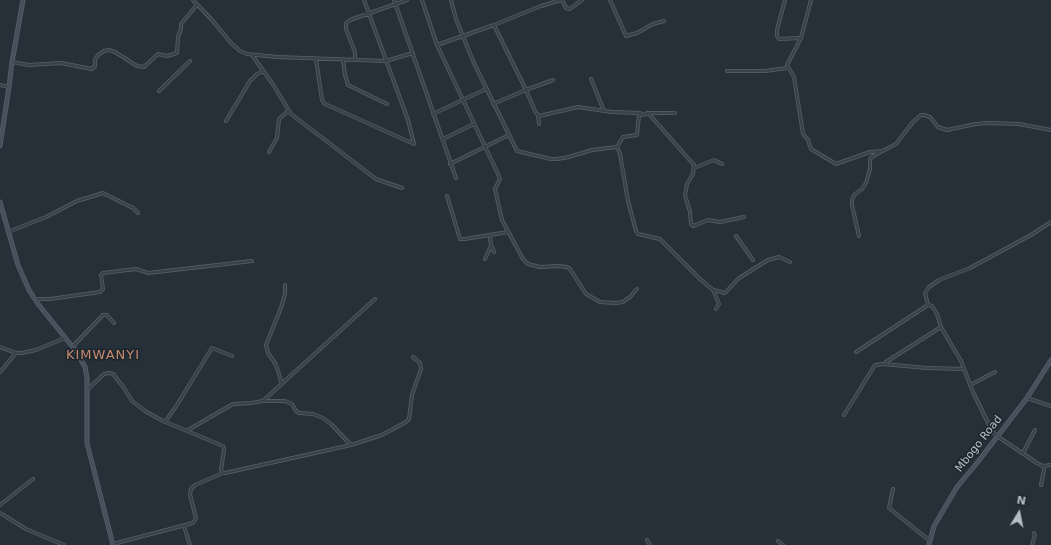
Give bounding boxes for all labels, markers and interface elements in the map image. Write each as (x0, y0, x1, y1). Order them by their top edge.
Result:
district label: KIMWANYI (66, 348, 140, 364)
street label: Mbogo Road (953, 413, 1005, 475)
north arrow (999, 493, 1039, 533)
text: N (1016, 493, 1027, 508)

